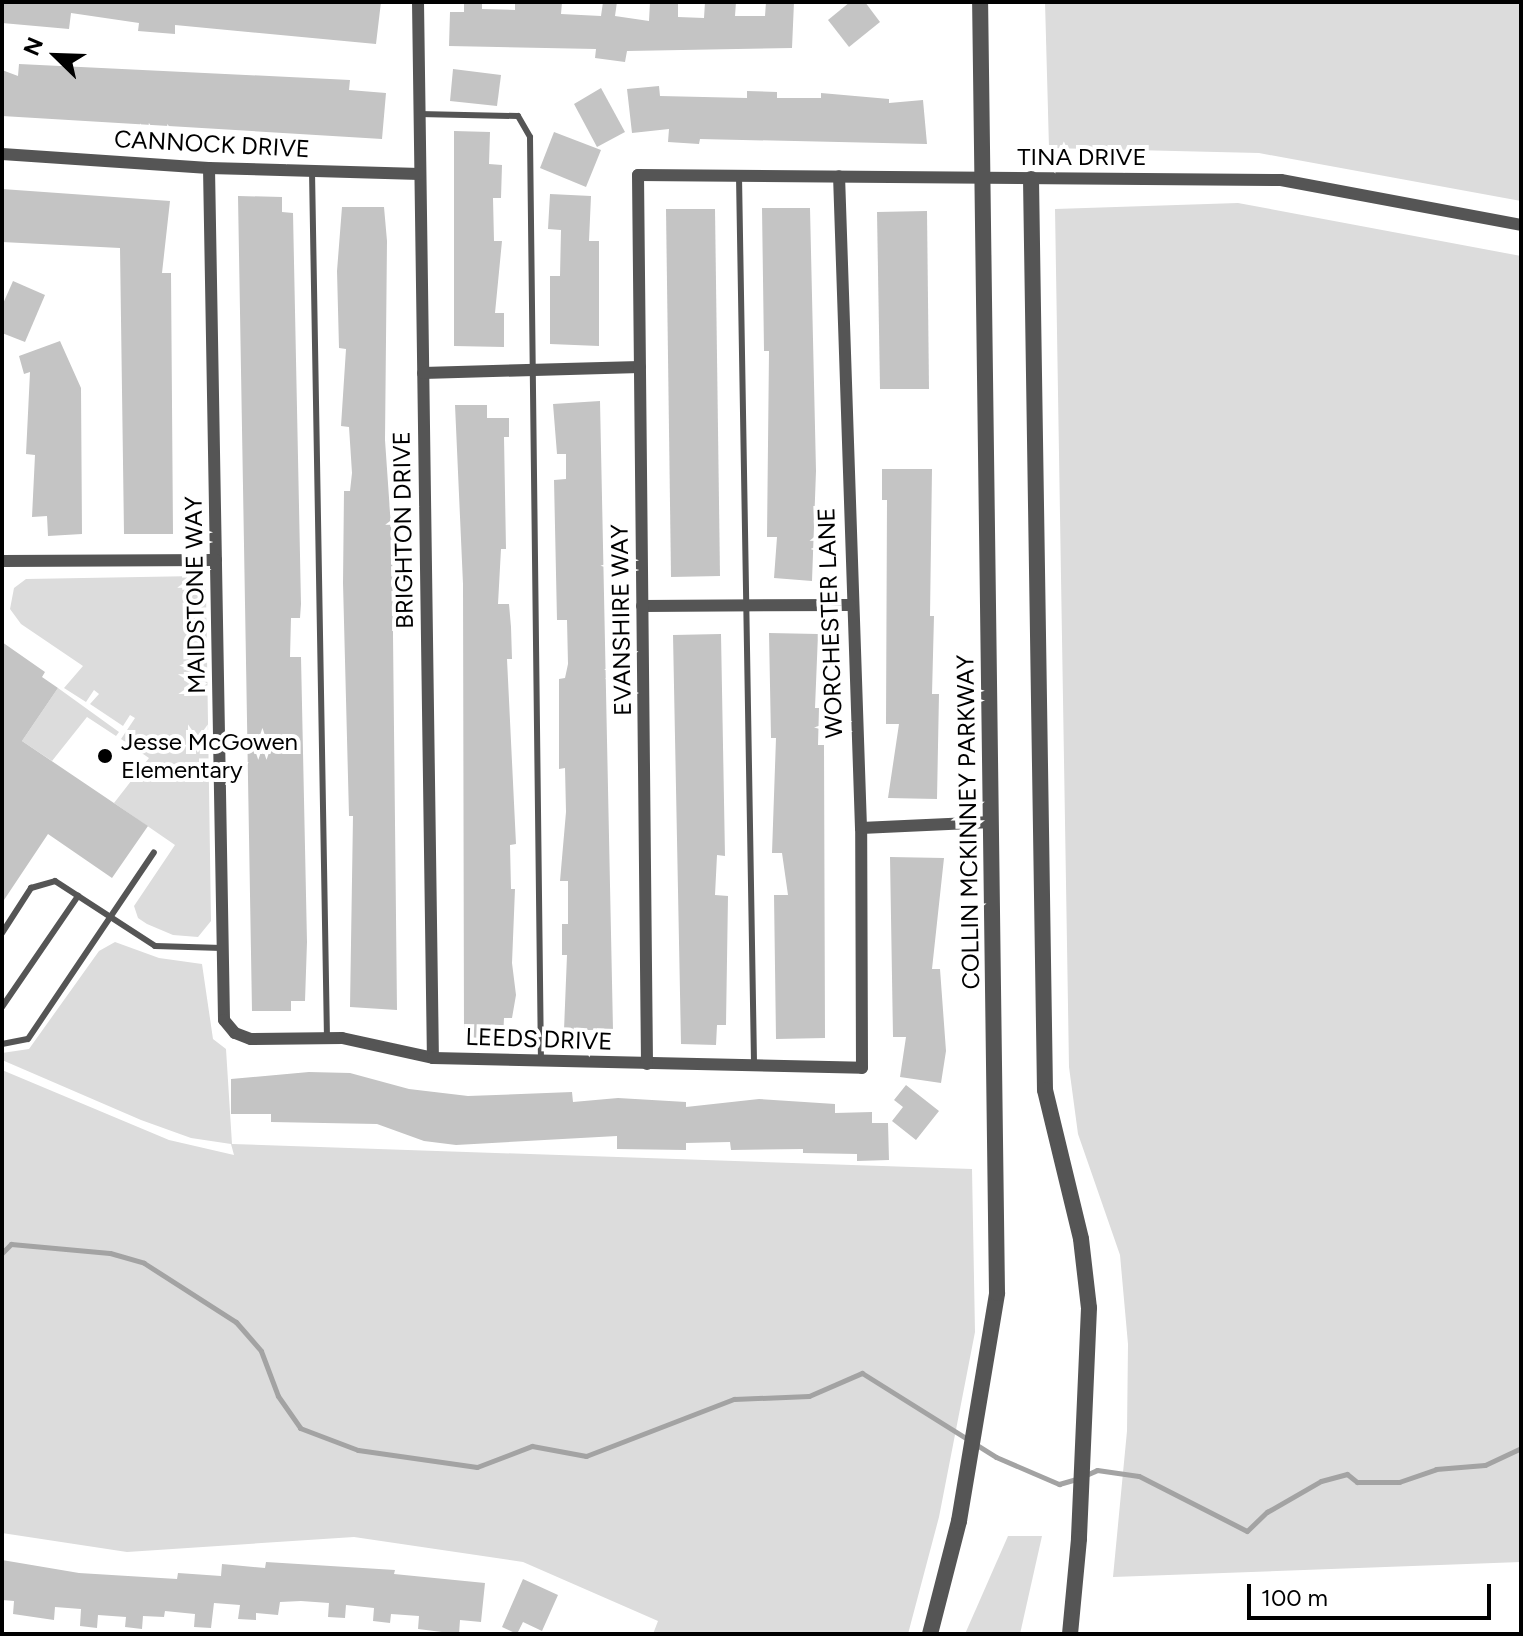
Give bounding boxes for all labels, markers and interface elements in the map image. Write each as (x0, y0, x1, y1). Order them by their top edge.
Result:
north arrow (16, 16, 96, 96)
text: N (18, 33, 49, 60)
street label: CANNOCK DRIVE (113, 124, 311, 164)
street label: TINA DRIVE (1017, 143, 1147, 171)
street label: BRIGHTON DRIVE (387, 431, 419, 629)
street label: MAIDSTONE WAY (179, 496, 211, 694)
street label: WORCHESTER LANE (812, 507, 848, 739)
street label: EVANSHIRE WAY (605, 524, 637, 716)
street label: COLLIN MCKINNEY PARKWAY (951, 654, 985, 990)
place label: Jesse McGowen Elementary (121, 728, 298, 784)
marker: Jesse McGowen Elementary (96, 747, 114, 765)
street label: LEEDS DRIVE (465, 1022, 613, 1056)
scale bar (1251, 1568, 1495, 1618)
text: 100 m (1261, 1583, 1328, 1612)

